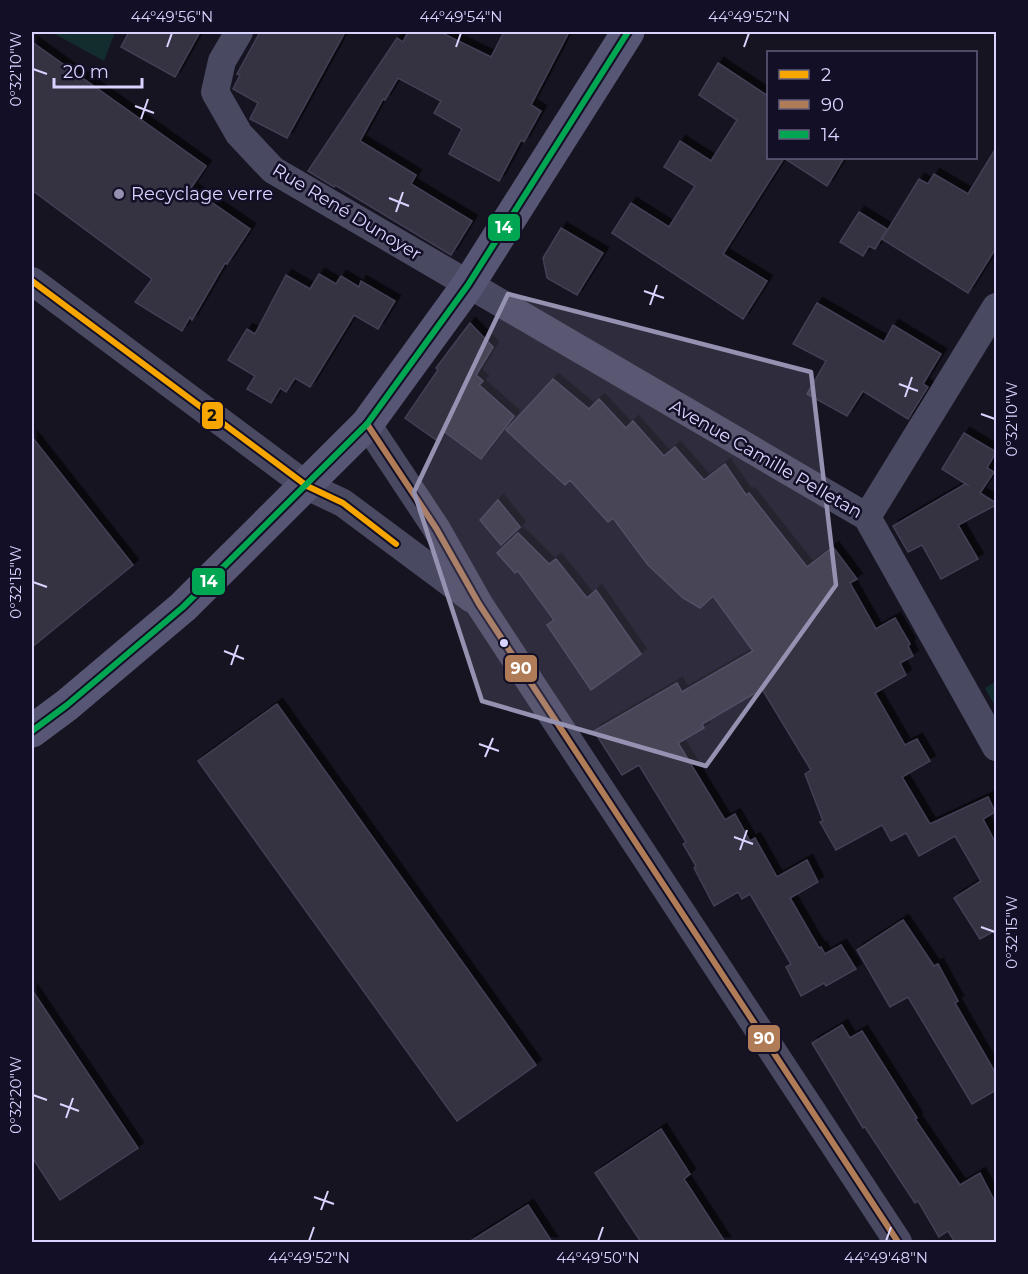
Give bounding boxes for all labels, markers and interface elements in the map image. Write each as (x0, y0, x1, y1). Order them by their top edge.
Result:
text: 44°49'56"N (131, 7, 213, 26)
text: 44°49'54"N (419, 7, 503, 26)
text: 44°49'52"N (708, 7, 790, 26)
text: 0°32'10"W (6, 31, 25, 106)
scale bar (54, 51, 142, 89)
legend (767, 51, 977, 159)
text: 20 m (63, 61, 109, 83)
text: 2 (821, 64, 831, 86)
text: 90 (821, 94, 844, 116)
text: 14 (821, 124, 839, 146)
street label: Rue René Dunoyer (268, 159, 426, 265)
place label: Recyclage verre (131, 183, 273, 205)
marker: Recyclage verre (112, 187, 126, 201)
line badge: 14 (487, 213, 521, 242)
text: 14 (495, 218, 513, 237)
text: 0°32'10"W (1002, 381, 1021, 456)
street label: Avenue Camille Pelletan (666, 395, 866, 523)
line badge: 2 (201, 401, 224, 430)
text: 2 (207, 406, 217, 425)
text: 0°32'15"W (6, 545, 25, 619)
line badge: 14 (191, 567, 226, 596)
text: 14 (200, 572, 218, 591)
unlabelled marker (498, 637, 510, 649)
line badge: 90 (504, 654, 538, 683)
text: 90 (510, 659, 532, 678)
text: 0°32'15"W (1002, 895, 1021, 969)
line badge: 90 (747, 1024, 781, 1053)
text: 90 (753, 1029, 775, 1048)
text: 0°32'20"W (6, 1056, 25, 1134)
text: 44°49'52"N (268, 1248, 350, 1267)
text: 44°49'50"N (556, 1248, 640, 1267)
text: 44°49'48"N (844, 1248, 928, 1267)

